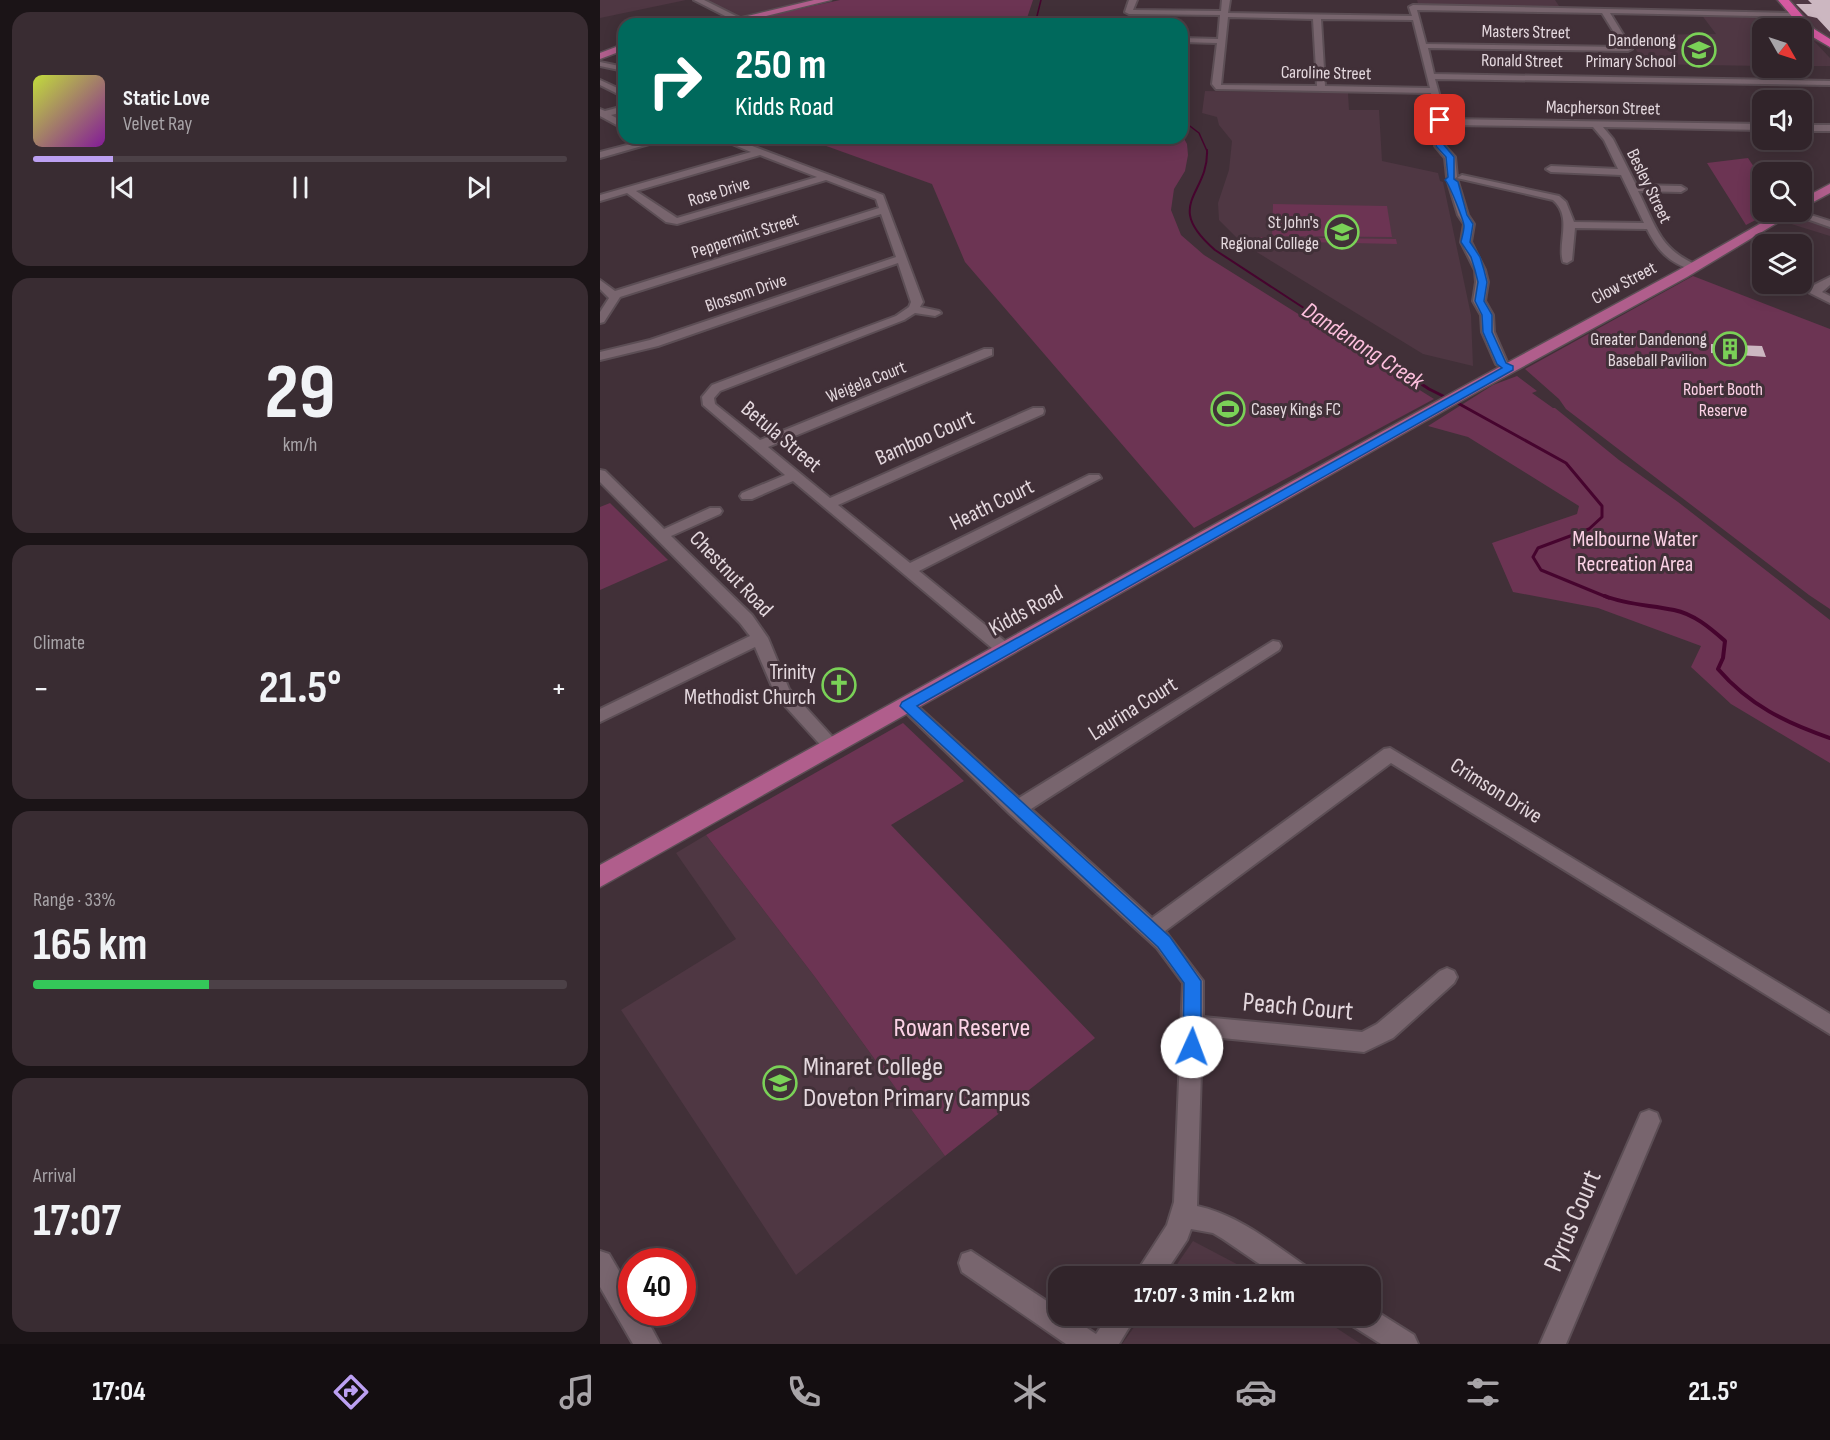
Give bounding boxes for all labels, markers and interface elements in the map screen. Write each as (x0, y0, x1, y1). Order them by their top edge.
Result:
north arrow (1752, 18, 1812, 78)
map controls (1752, 18, 1812, 294)
street label: Masters Street (1481, 21, 1571, 43)
place label: Dandenong Primary School (1585, 30, 1676, 72)
school or university icon: Dandenong Primary School (1681, 32, 1717, 68)
text: 250 m (735, 40, 826, 91)
icon: right (636, 42, 714, 120)
street label: Ronald Street (1481, 50, 1564, 72)
street label: Caroline Street (1281, 62, 1372, 84)
text: Static Love (123, 85, 210, 112)
button: sound (1752, 90, 1812, 150)
text: Kidds Road (735, 91, 834, 123)
pin (1414, 94, 1465, 145)
street label: Macpherson Street (1546, 97, 1661, 120)
icon: arrive (1423, 103, 1456, 136)
text: Velvet Ray (123, 112, 192, 136)
street label: Besley Street (1622, 145, 1676, 227)
button: search (1752, 162, 1812, 222)
icon: previous (106, 171, 139, 204)
icon: pause (284, 171, 317, 204)
icon: next (462, 171, 495, 204)
street label: Rose Drive (686, 173, 752, 211)
street label: Peppermint Street (689, 209, 802, 263)
place label: St John's Regional College (1221, 212, 1319, 254)
school or university icon: St John's Regional College (1324, 214, 1360, 250)
button: layers (1752, 234, 1812, 294)
street label: Clow Street (1588, 257, 1660, 309)
street label: Blossom Drive (702, 269, 790, 317)
water label: Dandenong Creek (1297, 296, 1430, 397)
place label: Greater Dandenong Baseball Pavilion (1590, 329, 1707, 371)
building icon: Greater Dandenong Baseball Pavilion (1712, 331, 1748, 367)
text: 29 (264, 347, 336, 440)
street label: Weigela Court (823, 356, 909, 407)
park label: Robert Booth Reserve (1683, 379, 1763, 421)
sports icon: Casey Kings FC (1210, 391, 1246, 427)
street label: Betula Street (735, 395, 827, 479)
place label: Casey Kings FC (1251, 399, 1341, 420)
street label: Bamboo Court (871, 404, 979, 472)
text: km/h (283, 433, 317, 457)
street label: Heath Court (946, 473, 1039, 537)
street label: Chestnut Road (683, 525, 779, 623)
park label: Melbourne Water Recreation Area (1572, 526, 1698, 578)
street label: Kidds Road (984, 580, 1068, 642)
text: Climate (33, 631, 85, 655)
place label: Trinity Methodist Church (684, 659, 817, 711)
text: 21.5° (259, 661, 341, 716)
church icon: Trinity Methodist Church (821, 667, 857, 703)
text: − (33, 669, 49, 709)
text: + (551, 669, 567, 709)
street label: Laurina Court (1084, 671, 1183, 747)
street label: Crimson Drive (1445, 752, 1547, 830)
text: Range · 33% (33, 888, 116, 912)
text: 165 km (33, 918, 147, 973)
street label: Peach Court (1241, 986, 1355, 1028)
park label: Rowan Reserve (894, 1012, 1030, 1044)
position arrow (1160, 1015, 1224, 1079)
place label: Minaret College Doveton Primary Campus (803, 1051, 1030, 1114)
school or university icon: Minaret College Doveton Primary Campus (762, 1065, 798, 1101)
text: Arrival (33, 1164, 76, 1188)
street label: Pyrus Court (1537, 1166, 1609, 1276)
text: 17:07 (33, 1194, 121, 1249)
speed limit sign: 40 (618, 1248, 696, 1326)
text: 17:07 · 3 min · 1.2 km (1134, 1282, 1295, 1309)
icon: directions (330, 1371, 372, 1413)
icon: music (556, 1371, 598, 1413)
icon: phone (783, 1371, 825, 1413)
icon: climate (1009, 1371, 1051, 1413)
icon: car (1235, 1371, 1277, 1413)
icon: filters (1462, 1371, 1504, 1413)
text: 17:04 (92, 1376, 146, 1408)
text: 21.5° (1688, 1376, 1738, 1408)

